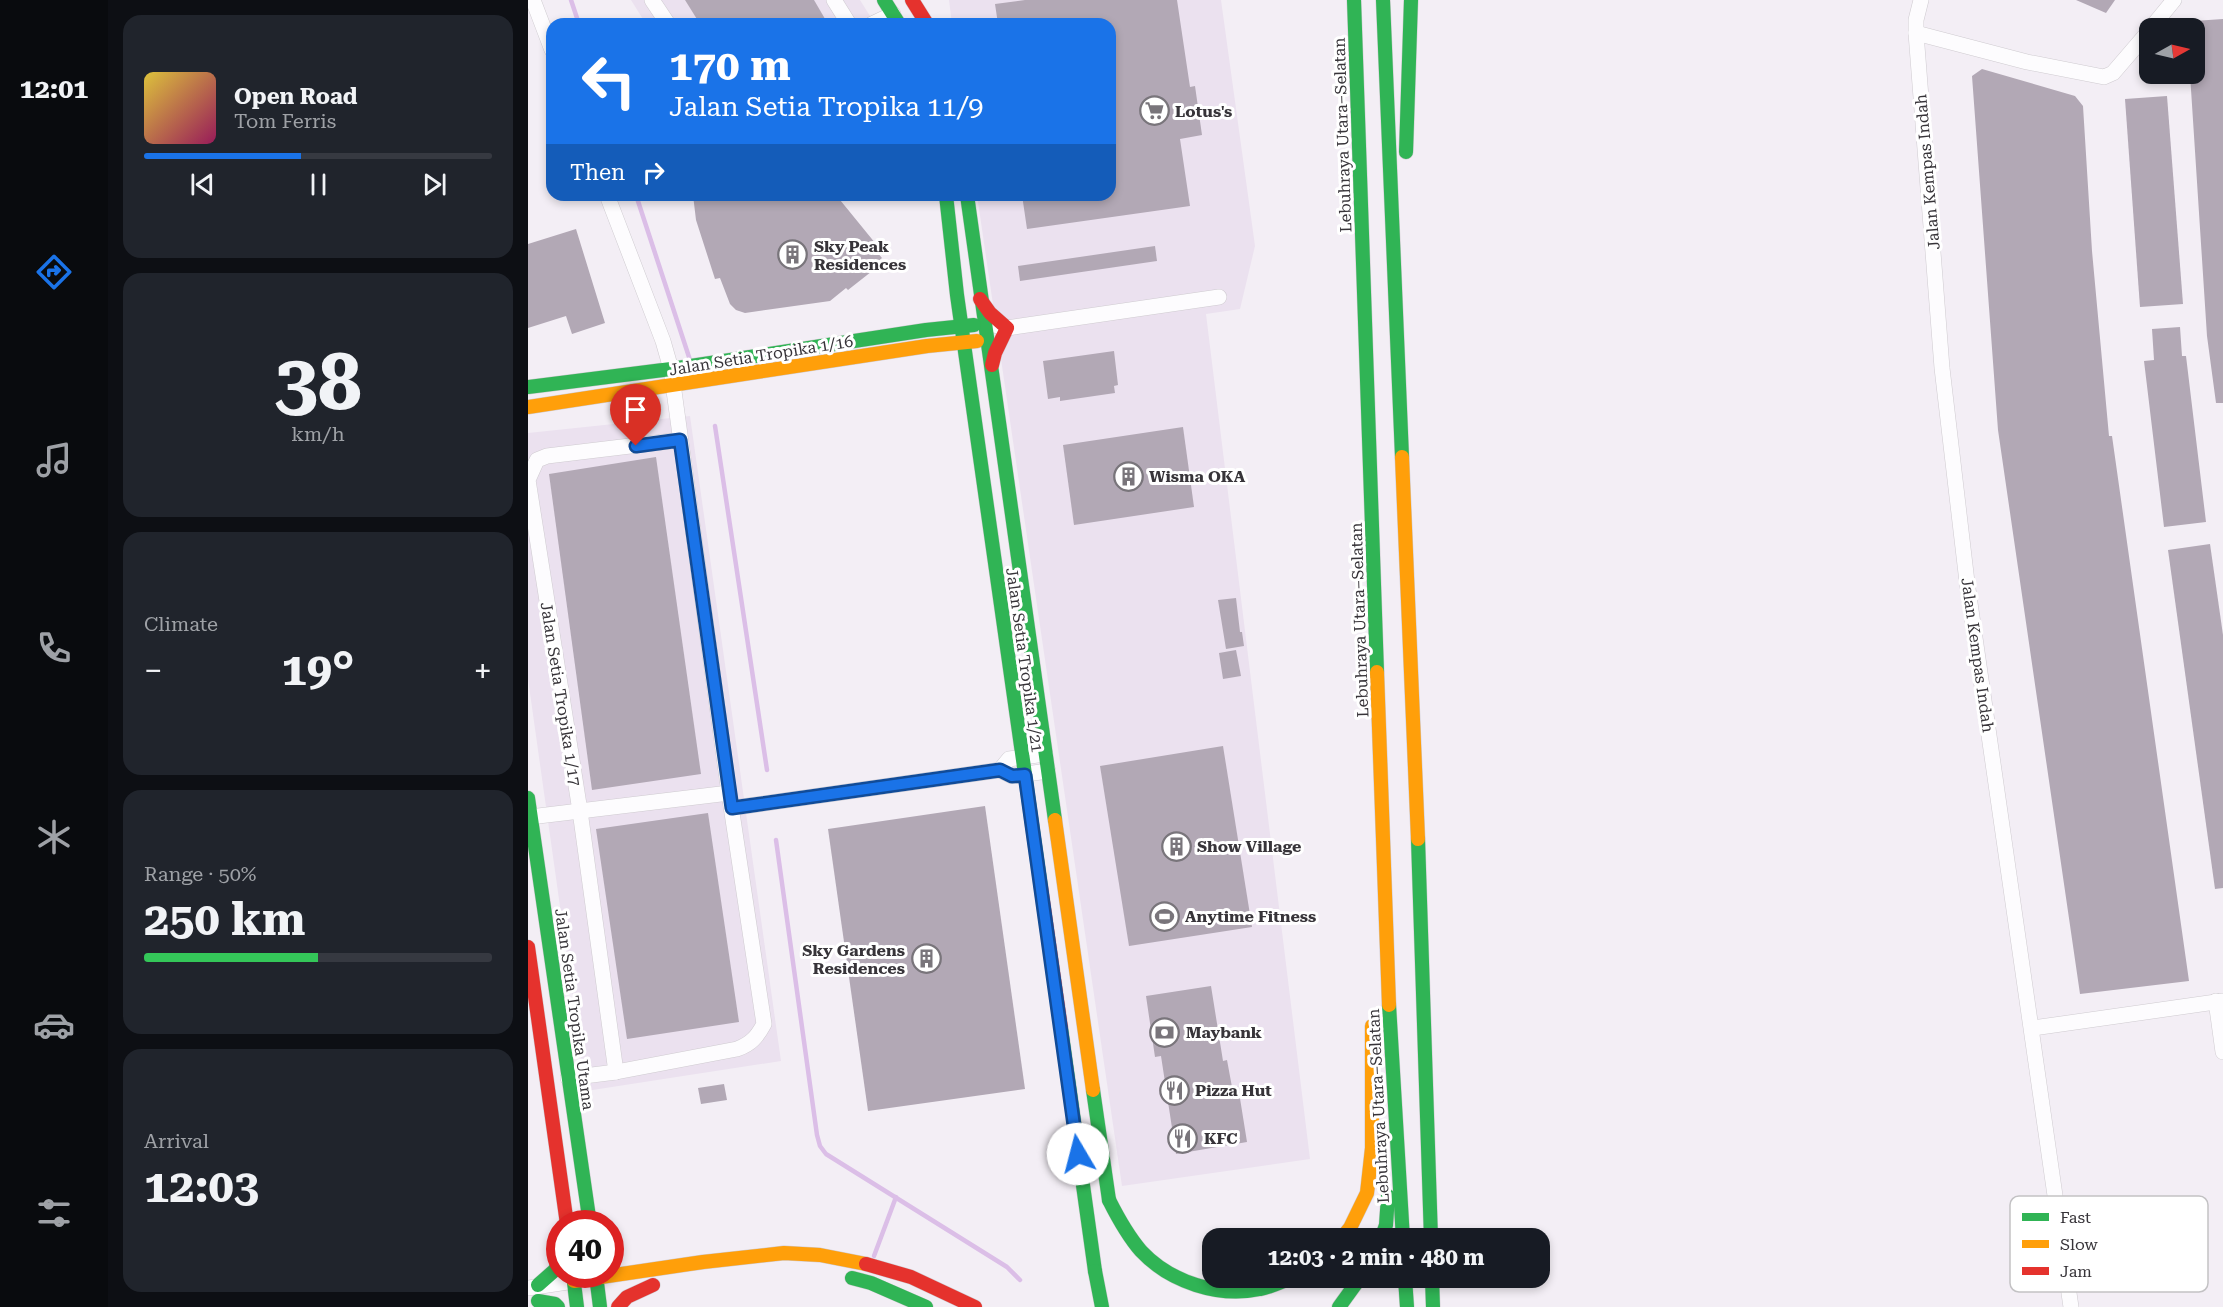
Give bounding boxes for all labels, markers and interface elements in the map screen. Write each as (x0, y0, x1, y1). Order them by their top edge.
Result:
north arrow (2139, 18, 2205, 84)
map controls (2139, 18, 2205, 84)
street label: Lebuhraya Utara–Selatan (1330, 37, 1355, 233)
text: 170 m (669, 41, 791, 90)
icon: left (570, 42, 648, 120)
text: 12:01 (20, 73, 88, 105)
text: Open Road (234, 84, 357, 109)
text: Jalan Setia Tropika 11/9 (669, 91, 983, 123)
street label: Jalan Kempas Indah (1911, 93, 1944, 251)
supermarket icon: Lotus's (1138, 95, 1170, 127)
place label: Lotus's (1175, 102, 1232, 121)
text: Tom Ferris (234, 109, 336, 133)
icon: right (637, 156, 670, 189)
text: Then (570, 160, 625, 185)
icon: previous (186, 168, 219, 201)
icon: pause (302, 168, 335, 201)
icon: next (418, 168, 451, 201)
place label: Sky Peak Residences (814, 237, 906, 274)
building icon: Sky Peak Residences (777, 239, 809, 271)
icon: directions (33, 251, 75, 293)
street label: Jalan Setia Tropika 1/16 (668, 332, 855, 379)
text: 38 (274, 337, 362, 428)
pin (610, 384, 661, 446)
icon: arrive (619, 393, 652, 426)
text: km/h (291, 422, 345, 446)
icon: music (33, 439, 75, 481)
building icon: Wisma OKA (1112, 460, 1144, 492)
place label: Wisma OKA (1149, 467, 1246, 486)
street label: Lebuhraya Utara–Selatan (1347, 522, 1372, 718)
street label: Jalan Setia Tropika 1/21 (1002, 566, 1047, 754)
street label: Jalan Kempas Indah (1957, 576, 1998, 734)
street label: Jalan Setia Tropika 1/17 (537, 601, 584, 788)
text: Climate (144, 612, 218, 636)
icon: phone (33, 627, 75, 669)
text: 19° (282, 643, 354, 696)
text: − (144, 651, 162, 690)
text: + (474, 651, 492, 690)
icon: climate (33, 816, 75, 858)
building icon: Show Village (1160, 830, 1192, 862)
place label: Show Village (1197, 837, 1301, 856)
text: Range · 50% (144, 862, 256, 886)
text: 250 km (144, 893, 305, 946)
sports icon: Anytime Fitness (1148, 900, 1180, 932)
street label: Jalan Setia Tropika Utama (551, 907, 598, 1111)
place label: Anytime Fitness (1185, 907, 1316, 926)
place label: Sky Gardens Residences (802, 941, 905, 978)
building icon: Sky Gardens Residences (910, 943, 942, 975)
icon: car (33, 1004, 75, 1046)
street label: Lebuhraya Utara–Selatan (1364, 1008, 1393, 1204)
bank icon: Maybank (1149, 1016, 1181, 1048)
place label: Maybank (1186, 1023, 1262, 1042)
restaurant icon: Pizza Hut (1158, 1074, 1190, 1106)
place label: Pizza Hut (1195, 1081, 1272, 1100)
position arrow (1046, 1122, 1110, 1186)
restaurant icon: KFC (1167, 1122, 1199, 1154)
text: Arrival (144, 1129, 209, 1153)
place label: KFC (1204, 1129, 1237, 1148)
text: 12:03 (144, 1160, 259, 1213)
icon: filters (33, 1192, 75, 1234)
legend (2010, 1196, 2208, 1292)
text: Fast (2060, 1208, 2091, 1227)
speed limit sign: 40 (546, 1210, 624, 1288)
text: Slow (2060, 1235, 2098, 1254)
text: 12:03 · 2 min · 480 m (1267, 1245, 1485, 1270)
text: Jam (2060, 1262, 2092, 1281)

